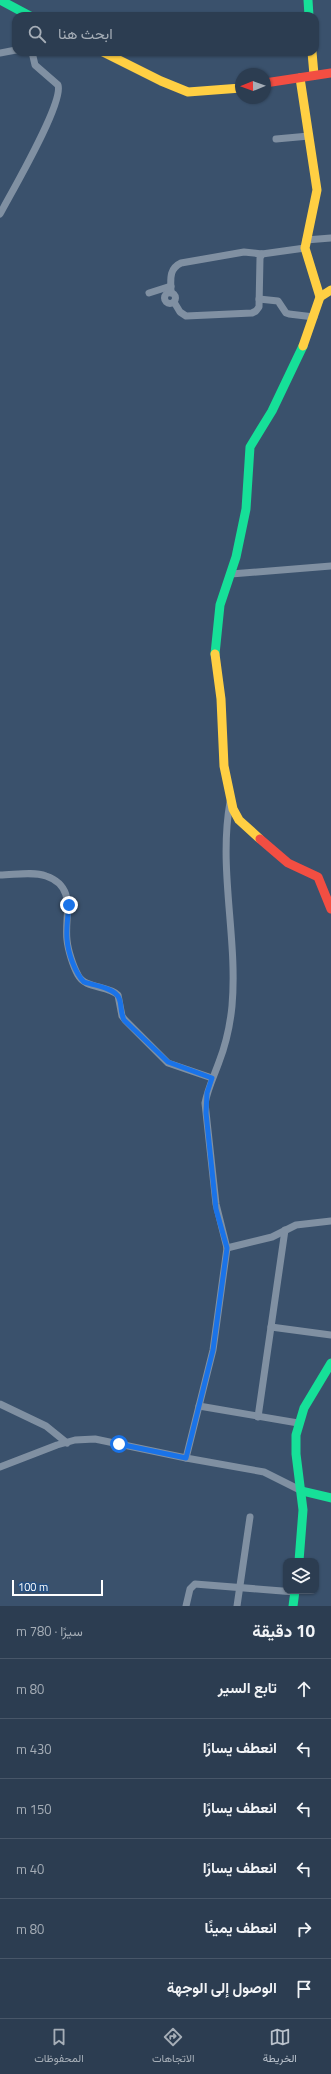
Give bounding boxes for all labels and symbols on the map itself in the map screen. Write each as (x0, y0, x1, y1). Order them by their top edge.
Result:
north arrow (235, 68, 271, 104)
route end (60, 896, 78, 914)
route start (110, 1435, 128, 1453)
scale bar (12, 1578, 103, 1597)

